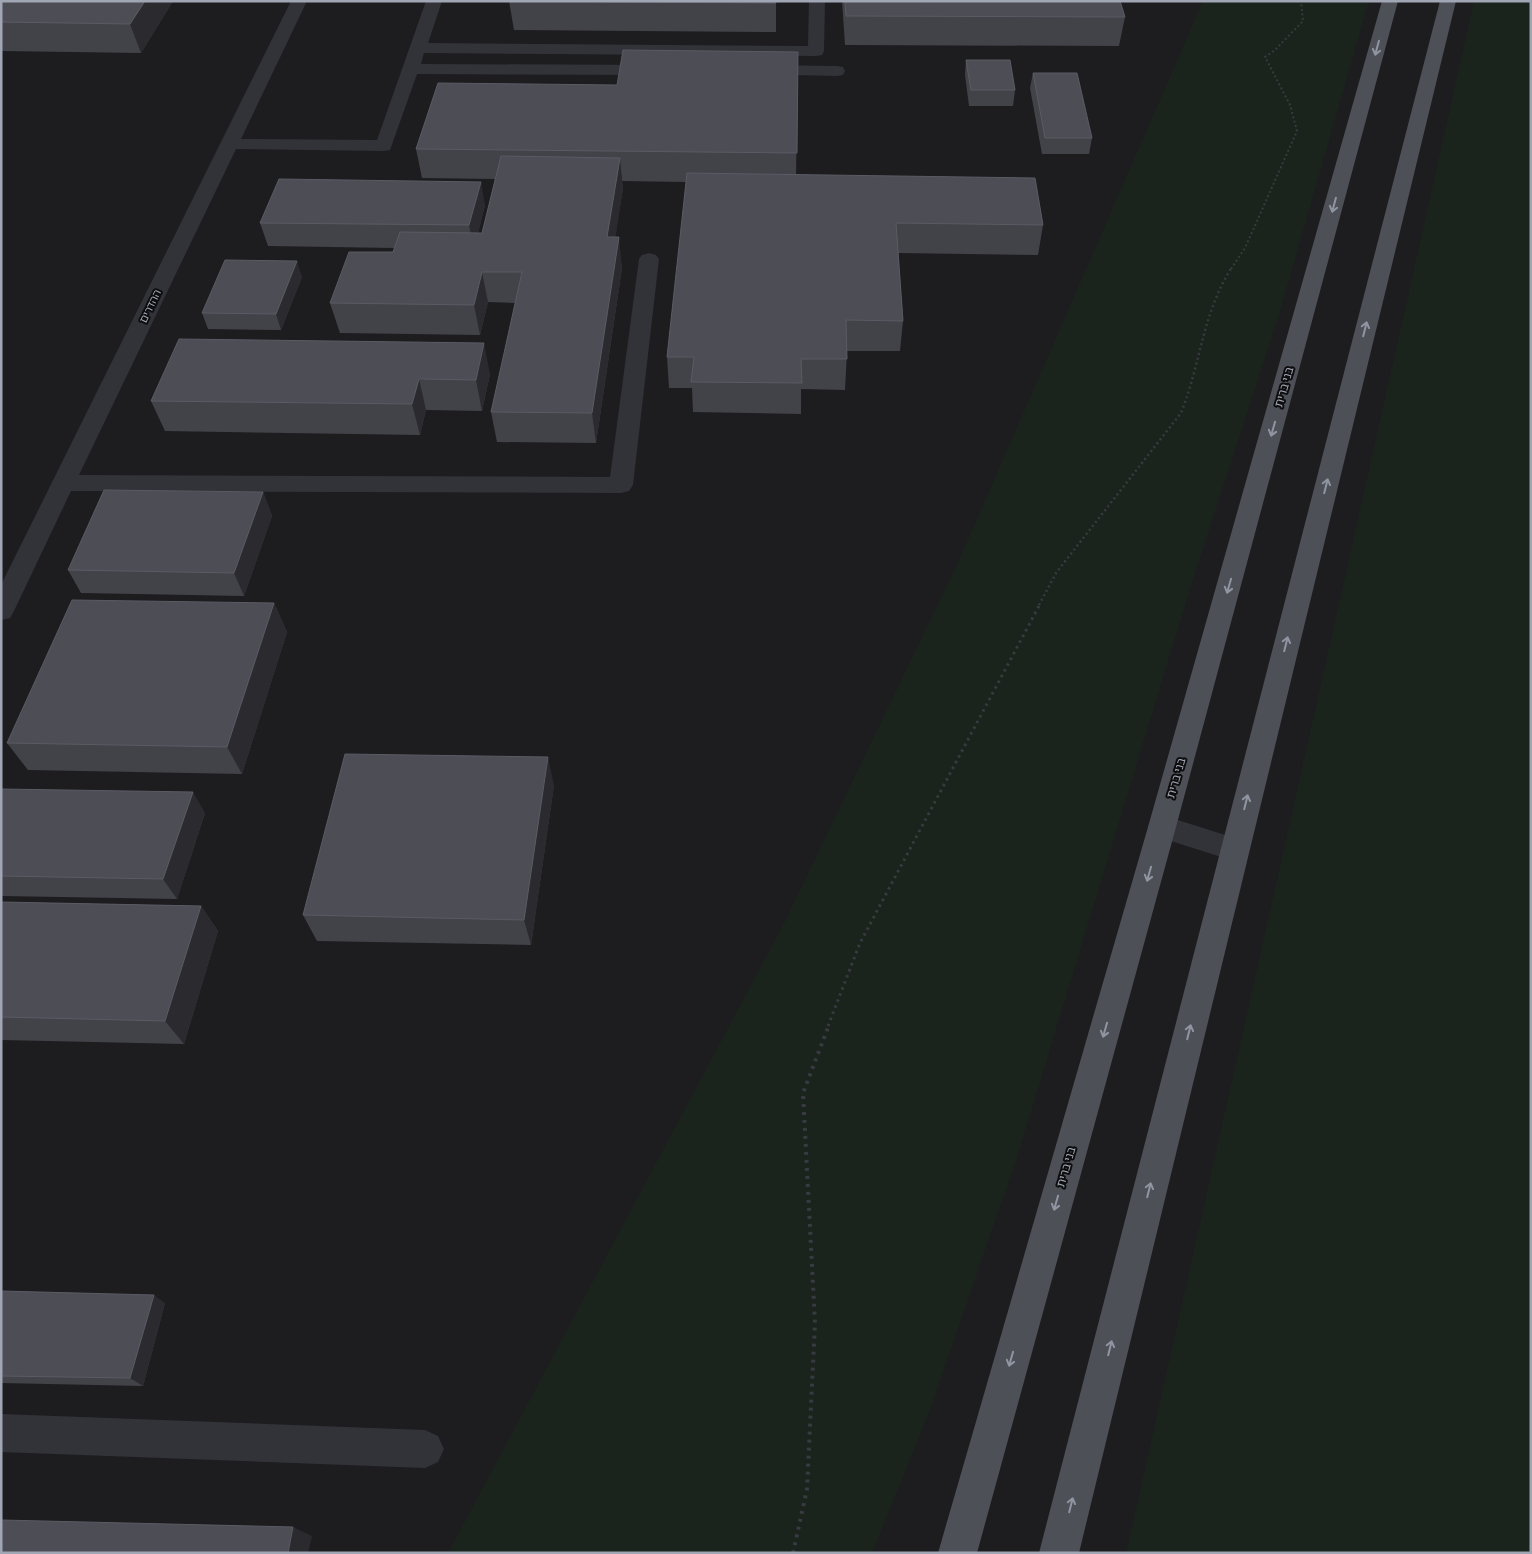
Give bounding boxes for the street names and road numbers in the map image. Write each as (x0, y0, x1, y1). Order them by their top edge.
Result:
street label: ההדרים (135, 286, 164, 325)
street label: בני ברית (1270, 364, 1297, 409)
street label: בני ברית (1162, 755, 1189, 800)
street label: בני ברית (1052, 1144, 1079, 1189)

